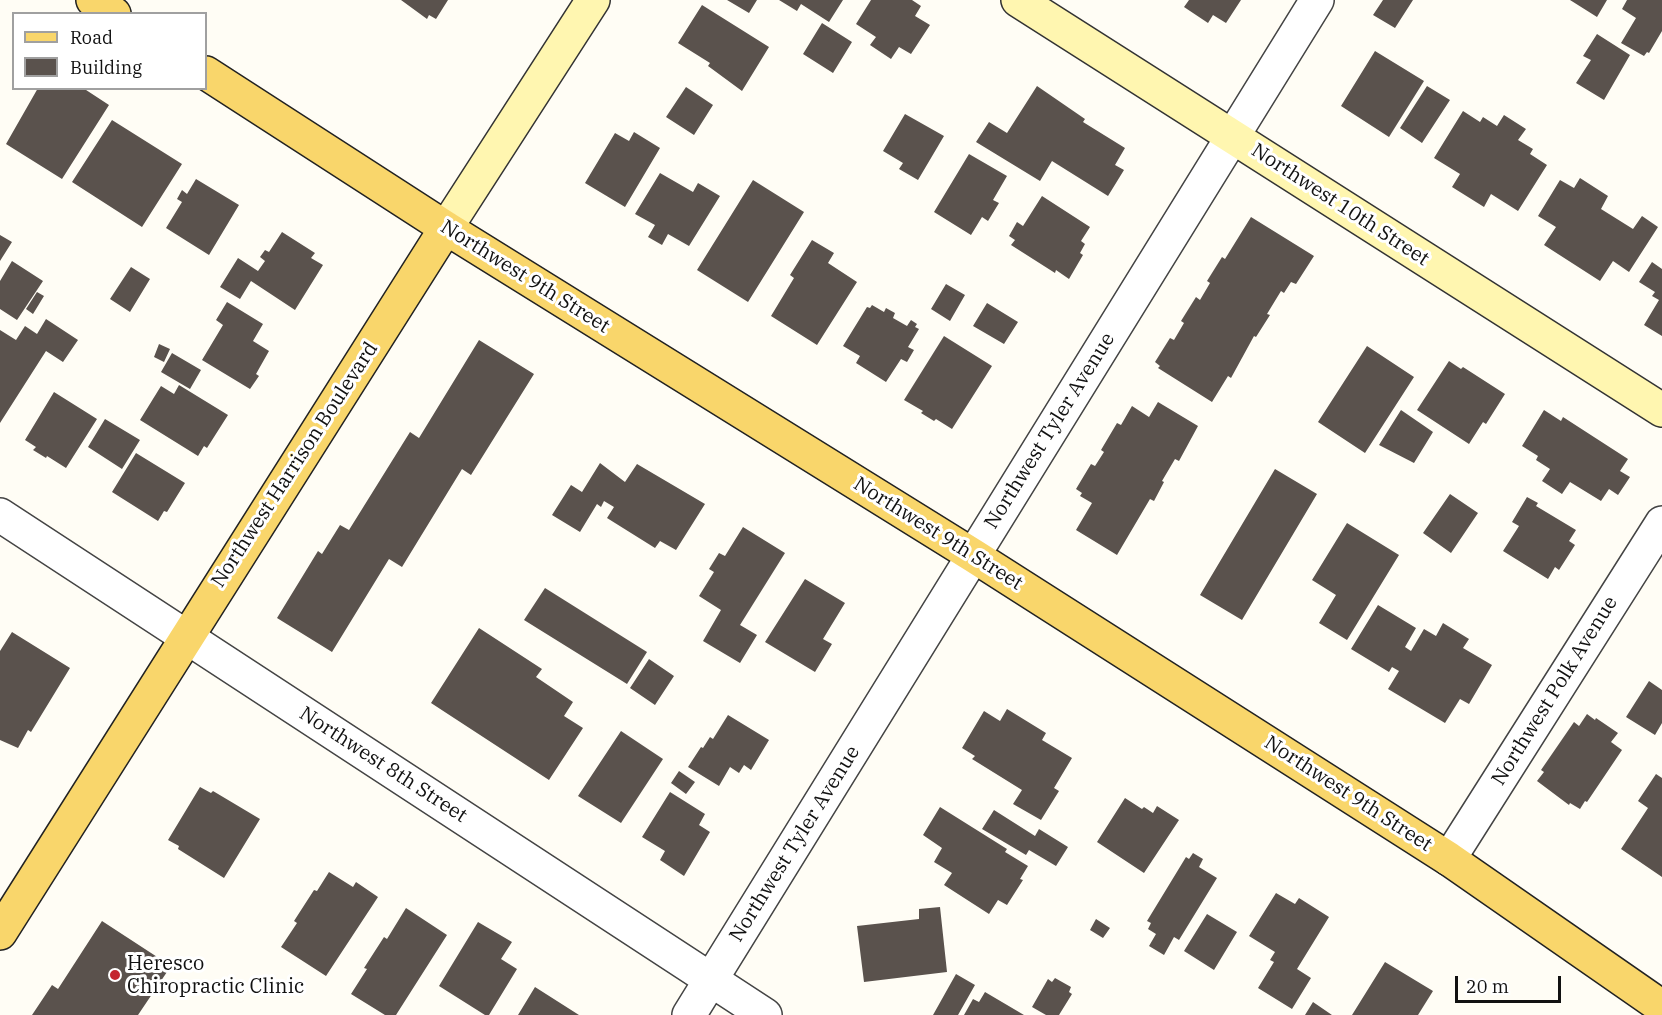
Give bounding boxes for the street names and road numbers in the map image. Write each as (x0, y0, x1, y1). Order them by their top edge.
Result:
street label: Northwest 10th Street (1247, 139, 1433, 271)
street label: Northwest 9th Street (436, 215, 614, 339)
street label: Northwest Tyler Avenue (980, 328, 1120, 534)
street label: Northwest Harrison Boulevard (207, 338, 383, 592)
street label: Northwest 9th Street (849, 472, 1027, 596)
street label: Northwest Polk Avenue (1487, 592, 1623, 790)
street label: Northwest 8th Street (295, 702, 471, 828)
street label: Northwest 9th Street (1260, 731, 1436, 857)
street label: Northwest Tyler Avenue (725, 741, 865, 947)

